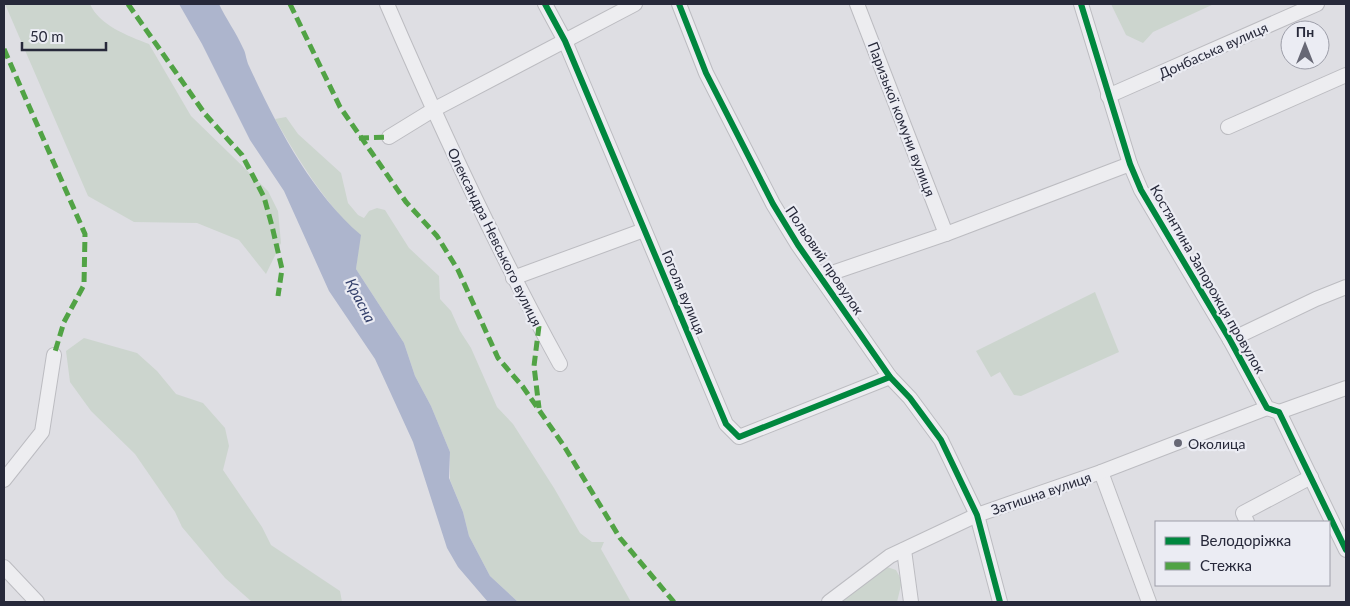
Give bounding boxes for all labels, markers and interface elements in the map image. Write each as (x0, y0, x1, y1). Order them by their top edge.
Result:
street label: Донбаська вулиця (1156, 18, 1270, 82)
scale bar (22, 20, 106, 52)
north arrow (1280, 20, 1330, 70)
text: Пн (1296, 23, 1314, 40)
text: 50 m (30, 27, 64, 45)
street label: Паризької комуни вулиця (865, 39, 939, 199)
street label: Олександра Невського вулиця (444, 145, 546, 329)
street label: Костянтина Запорожця провулок (1147, 182, 1270, 377)
street label: Польовий провулок (782, 202, 868, 318)
street label: Гоголя вулиця (659, 247, 709, 337)
water label: Красна (342, 275, 380, 325)
place label: Околица (1188, 435, 1245, 452)
marker: Околица (1172, 437, 1184, 449)
street label: Затишна вулиця (989, 468, 1093, 518)
legend (1155, 521, 1330, 586)
text: Велодоріжка (1200, 531, 1291, 549)
text: Стежка (1200, 556, 1252, 574)

